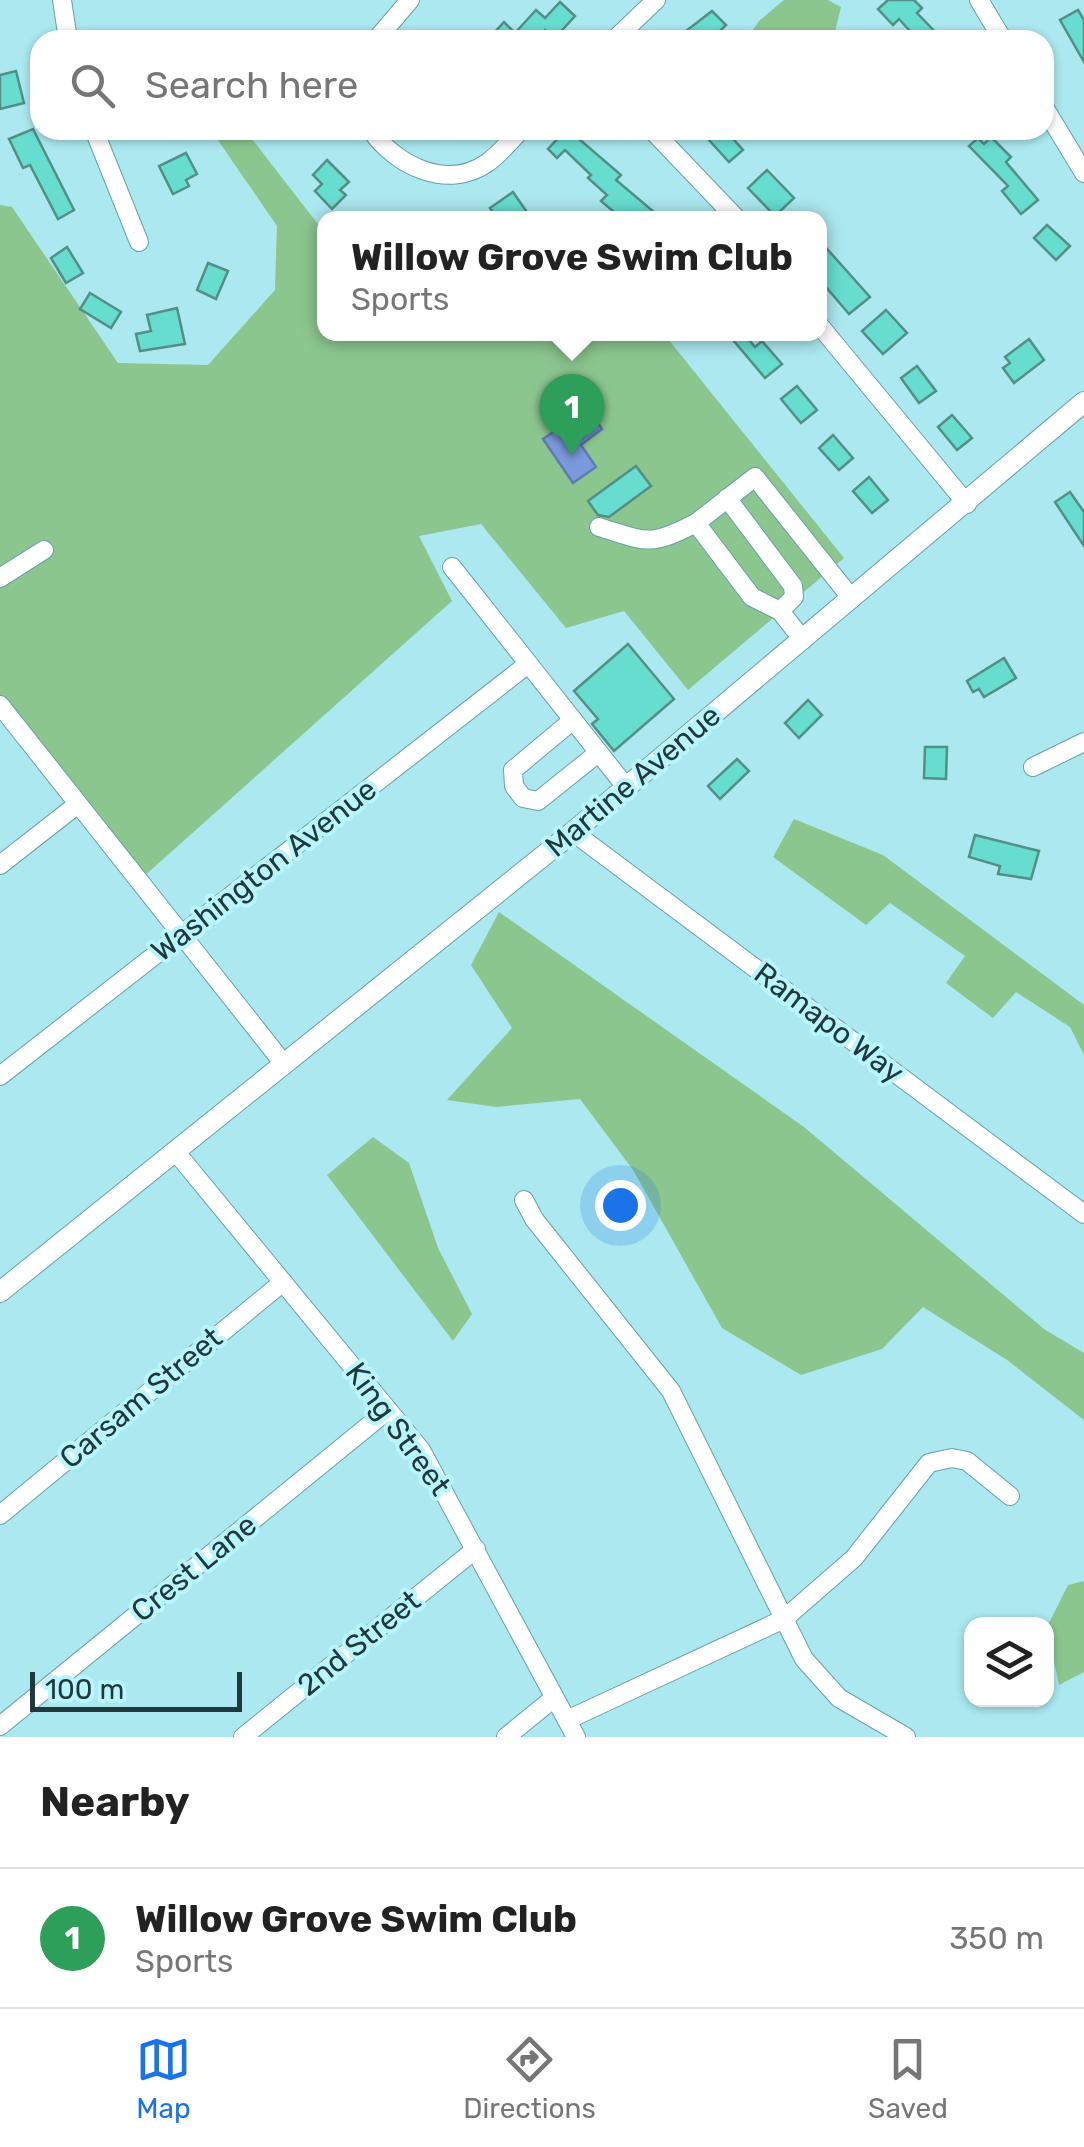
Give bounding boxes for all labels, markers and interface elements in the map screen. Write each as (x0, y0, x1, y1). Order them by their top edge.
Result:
search box (30, 30, 1054, 140)
icon: search (65, 58, 120, 113)
text: Search here (145, 62, 358, 108)
popup (317, 211, 827, 341)
text: Willow Grove Swim Club (351, 234, 793, 280)
text: Sports (351, 280, 449, 318)
pin: 1 (540, 374, 604, 456)
street label: Martine Avenue (538, 697, 728, 865)
street label: Washington Avenue (144, 771, 384, 969)
street label: Ramapo Way (747, 955, 911, 1091)
your location (595, 1180, 646, 1231)
street label: Carsam Street (53, 1320, 230, 1476)
street label: King Street (338, 1356, 458, 1503)
street label: Crest Lane (124, 1507, 264, 1629)
street label: 2nd Street (290, 1582, 428, 1703)
map controls (964, 1617, 1054, 1707)
button: layers (964, 1617, 1054, 1707)
scale bar (30, 1667, 242, 1712)
text: 100 m (45, 1673, 124, 1706)
text: Nearby (40, 1777, 190, 1827)
text: Willow Grove Swim Club (135, 1896, 577, 1942)
text: 1 (65, 1919, 80, 1957)
text: 350 m (949, 1919, 1044, 1957)
text: Sports (135, 1942, 233, 1980)
tab: Map (136, 2032, 191, 2125)
tab: Directions (463, 2032, 596, 2125)
tab: Saved (868, 2032, 948, 2125)

